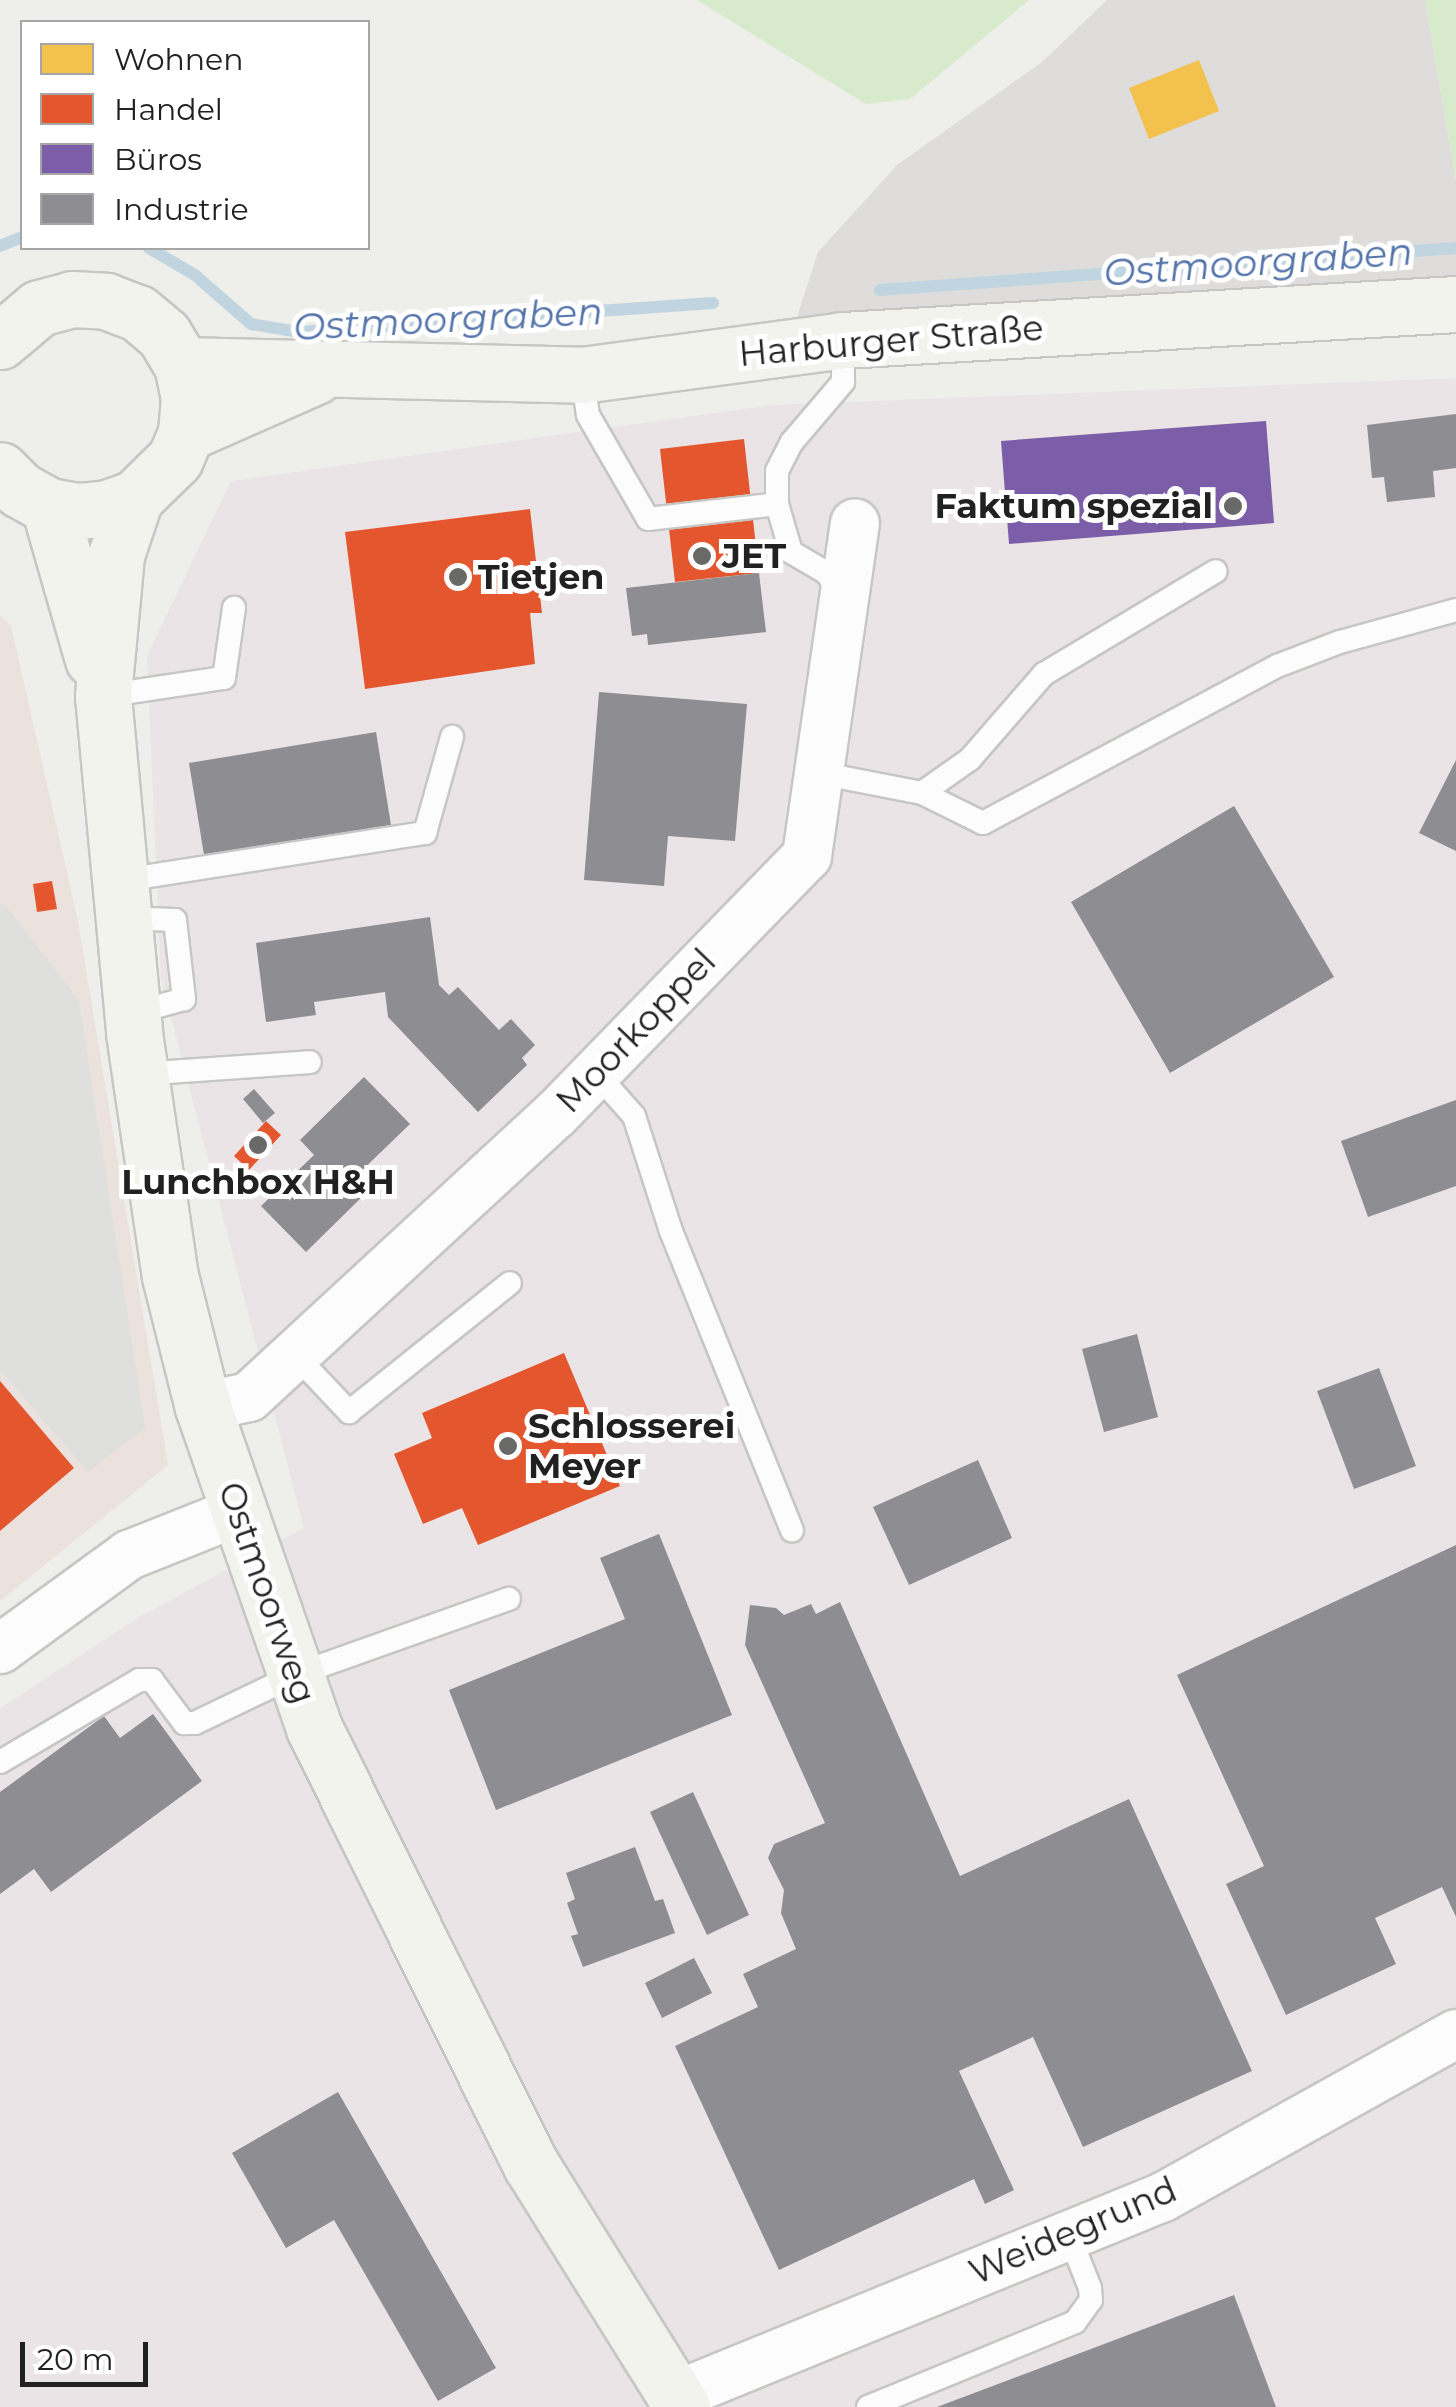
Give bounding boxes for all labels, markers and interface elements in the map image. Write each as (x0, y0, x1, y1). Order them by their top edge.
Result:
legend (20, 20, 370, 250)
text: Wohnen (114, 41, 243, 78)
text: Handel (114, 91, 223, 128)
text: Büros (114, 141, 202, 178)
text: Industrie (114, 191, 249, 228)
water label: Ostmoorgraben (1102, 228, 1414, 296)
water label: Ostmoorgraben (292, 288, 604, 350)
street label: Harburger Straße (737, 307, 1045, 375)
place label: Faktum spezial (934, 485, 1213, 527)
marker: Faktum spezial (1222, 495, 1244, 517)
place label: JET (722, 535, 786, 577)
marker: JET (691, 545, 713, 567)
place label: Tietjen (478, 556, 604, 598)
marker: Tietjen (447, 566, 469, 588)
street label: Moorkoppel (548, 940, 724, 1122)
marker: Lunchbox H&H (247, 1134, 269, 1156)
place label: Lunchbox H&H (121, 1161, 395, 1203)
place label: Schlosserei Meyer (528, 1405, 735, 1487)
marker: Schlosserei Meyer (497, 1435, 519, 1457)
street label: Ostmoorweg (209, 1477, 325, 1709)
street label: Weidegrund (963, 2168, 1183, 2294)
scale bar (25, 2322, 152, 2384)
text: 20 m (37, 2341, 114, 2378)

